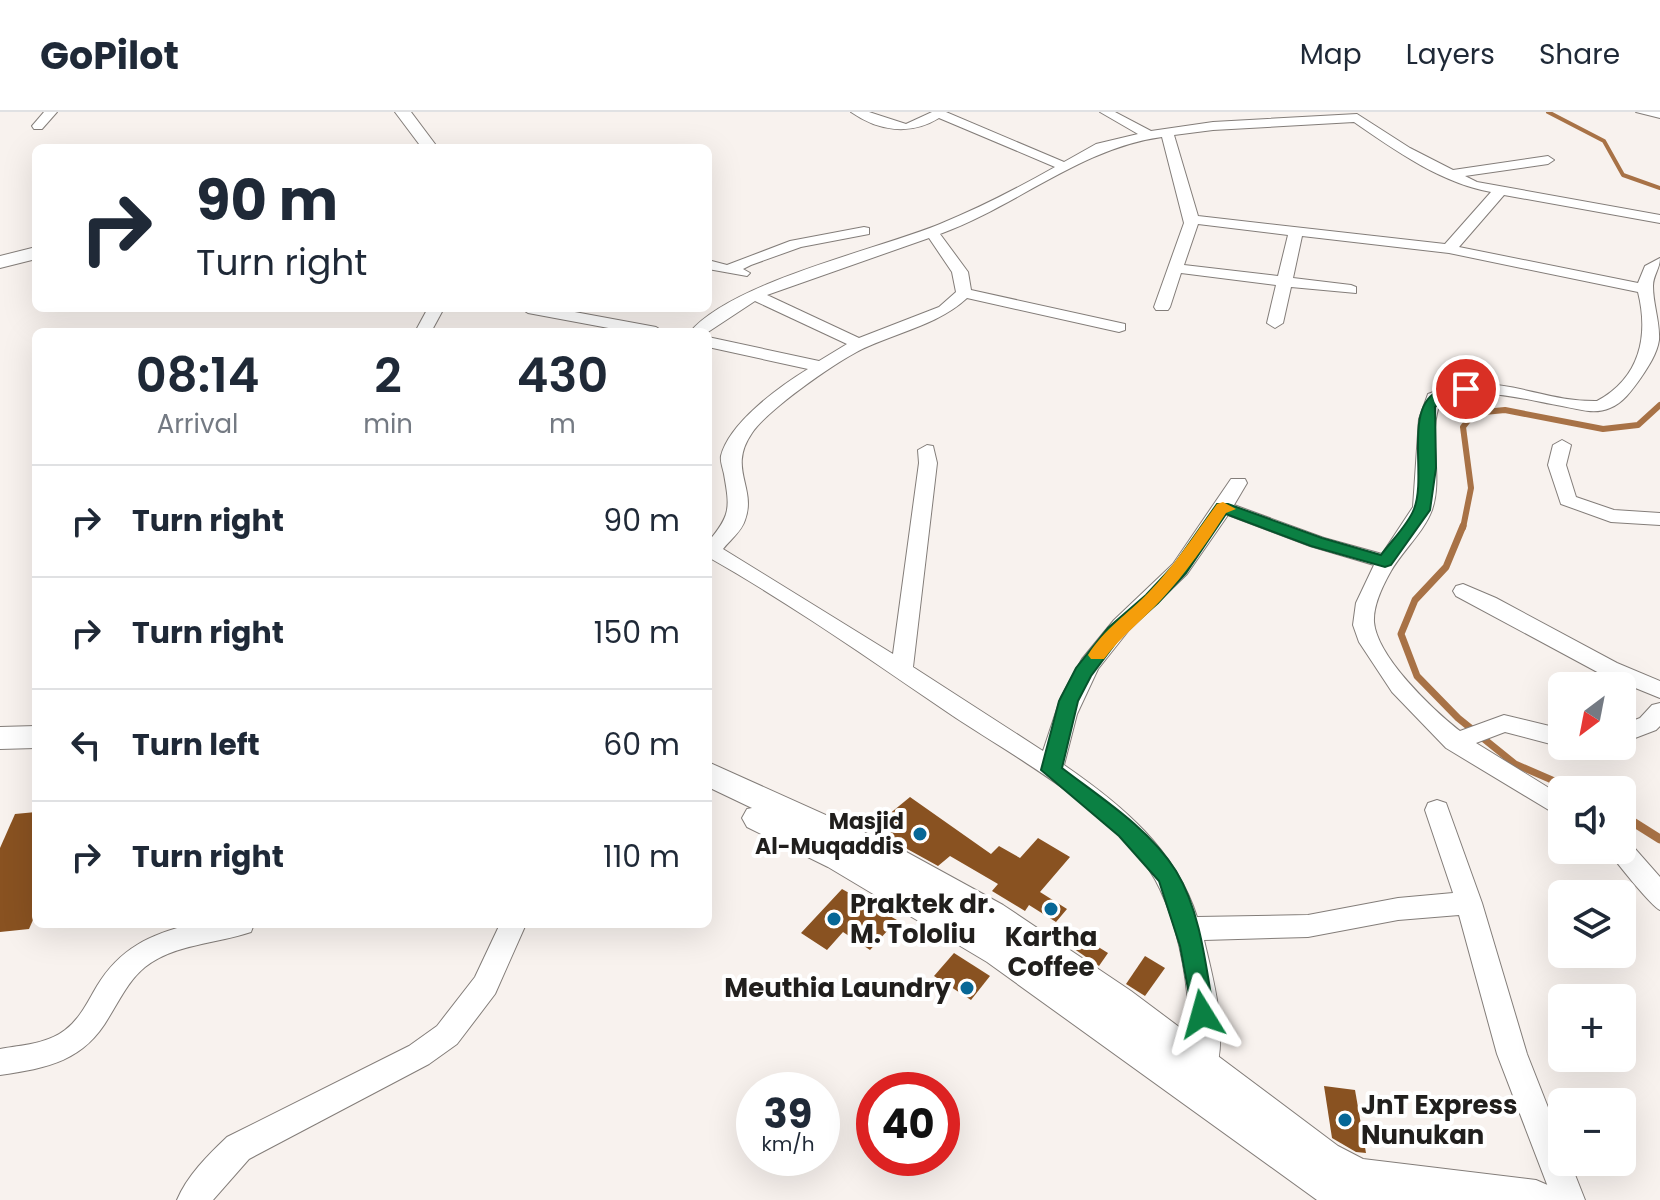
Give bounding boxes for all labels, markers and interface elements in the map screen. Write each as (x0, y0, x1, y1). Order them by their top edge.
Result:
text: GoPilot (40, 29, 179, 82)
text: Map (1300, 35, 1362, 74)
text: Layers (1406, 35, 1495, 74)
text: Share (1539, 35, 1620, 74)
text: 90 m (196, 161, 338, 240)
icon: right (64, 176, 168, 280)
text: Turn right (196, 237, 367, 288)
text: 08:14 (136, 342, 259, 409)
text: 2 (374, 342, 402, 409)
text: 430 (517, 342, 608, 409)
pin (1432, 355, 1500, 423)
icon: arrive (1444, 367, 1488, 411)
text: Arrival (157, 406, 239, 442)
text: min (363, 406, 413, 442)
text: m (549, 406, 576, 442)
icon: right (64, 499, 108, 543)
text: Turn right (132, 499, 284, 542)
text: 90 m (603, 499, 680, 542)
icon: right (64, 611, 108, 655)
text: Turn right (132, 611, 284, 654)
text: 150 m (594, 611, 680, 654)
north arrow (1548, 672, 1636, 760)
map controls (1548, 672, 1636, 1176)
icon: left (64, 723, 108, 767)
text: Turn left (132, 723, 260, 766)
text: 60 m (603, 723, 680, 766)
button: sound (1548, 776, 1636, 864)
place label: Masjid Al-Muqaddis (755, 806, 904, 862)
marker: Masjid Al-Muqaddis (911, 825, 929, 843)
icon: right (64, 835, 108, 879)
text: Turn right (132, 835, 284, 878)
text: 110 m (603, 835, 680, 878)
button: layers (1548, 880, 1636, 968)
place label: Praktek dr. M. Tololiu (850, 886, 995, 952)
marker: Kartha Coffee (1042, 900, 1060, 918)
marker: Praktek dr. M. Tololiu (825, 910, 843, 928)
place label: Kartha Coffee (1005, 919, 1097, 985)
place label: Meuthia Laundry (724, 970, 952, 1006)
position arrow (1160, 972, 1244, 1056)
marker: Meuthia Laundry (958, 979, 976, 997)
button: + (1548, 984, 1636, 1072)
speed limit sign: 40 (856, 1072, 960, 1176)
text: 39 (764, 1086, 812, 1142)
place label: JnT Express Nunukan (1361, 1087, 1518, 1153)
button: − (1548, 1088, 1636, 1176)
marker: JnT Express Nunukan (1336, 1111, 1354, 1129)
text: km/h (761, 1130, 815, 1158)

